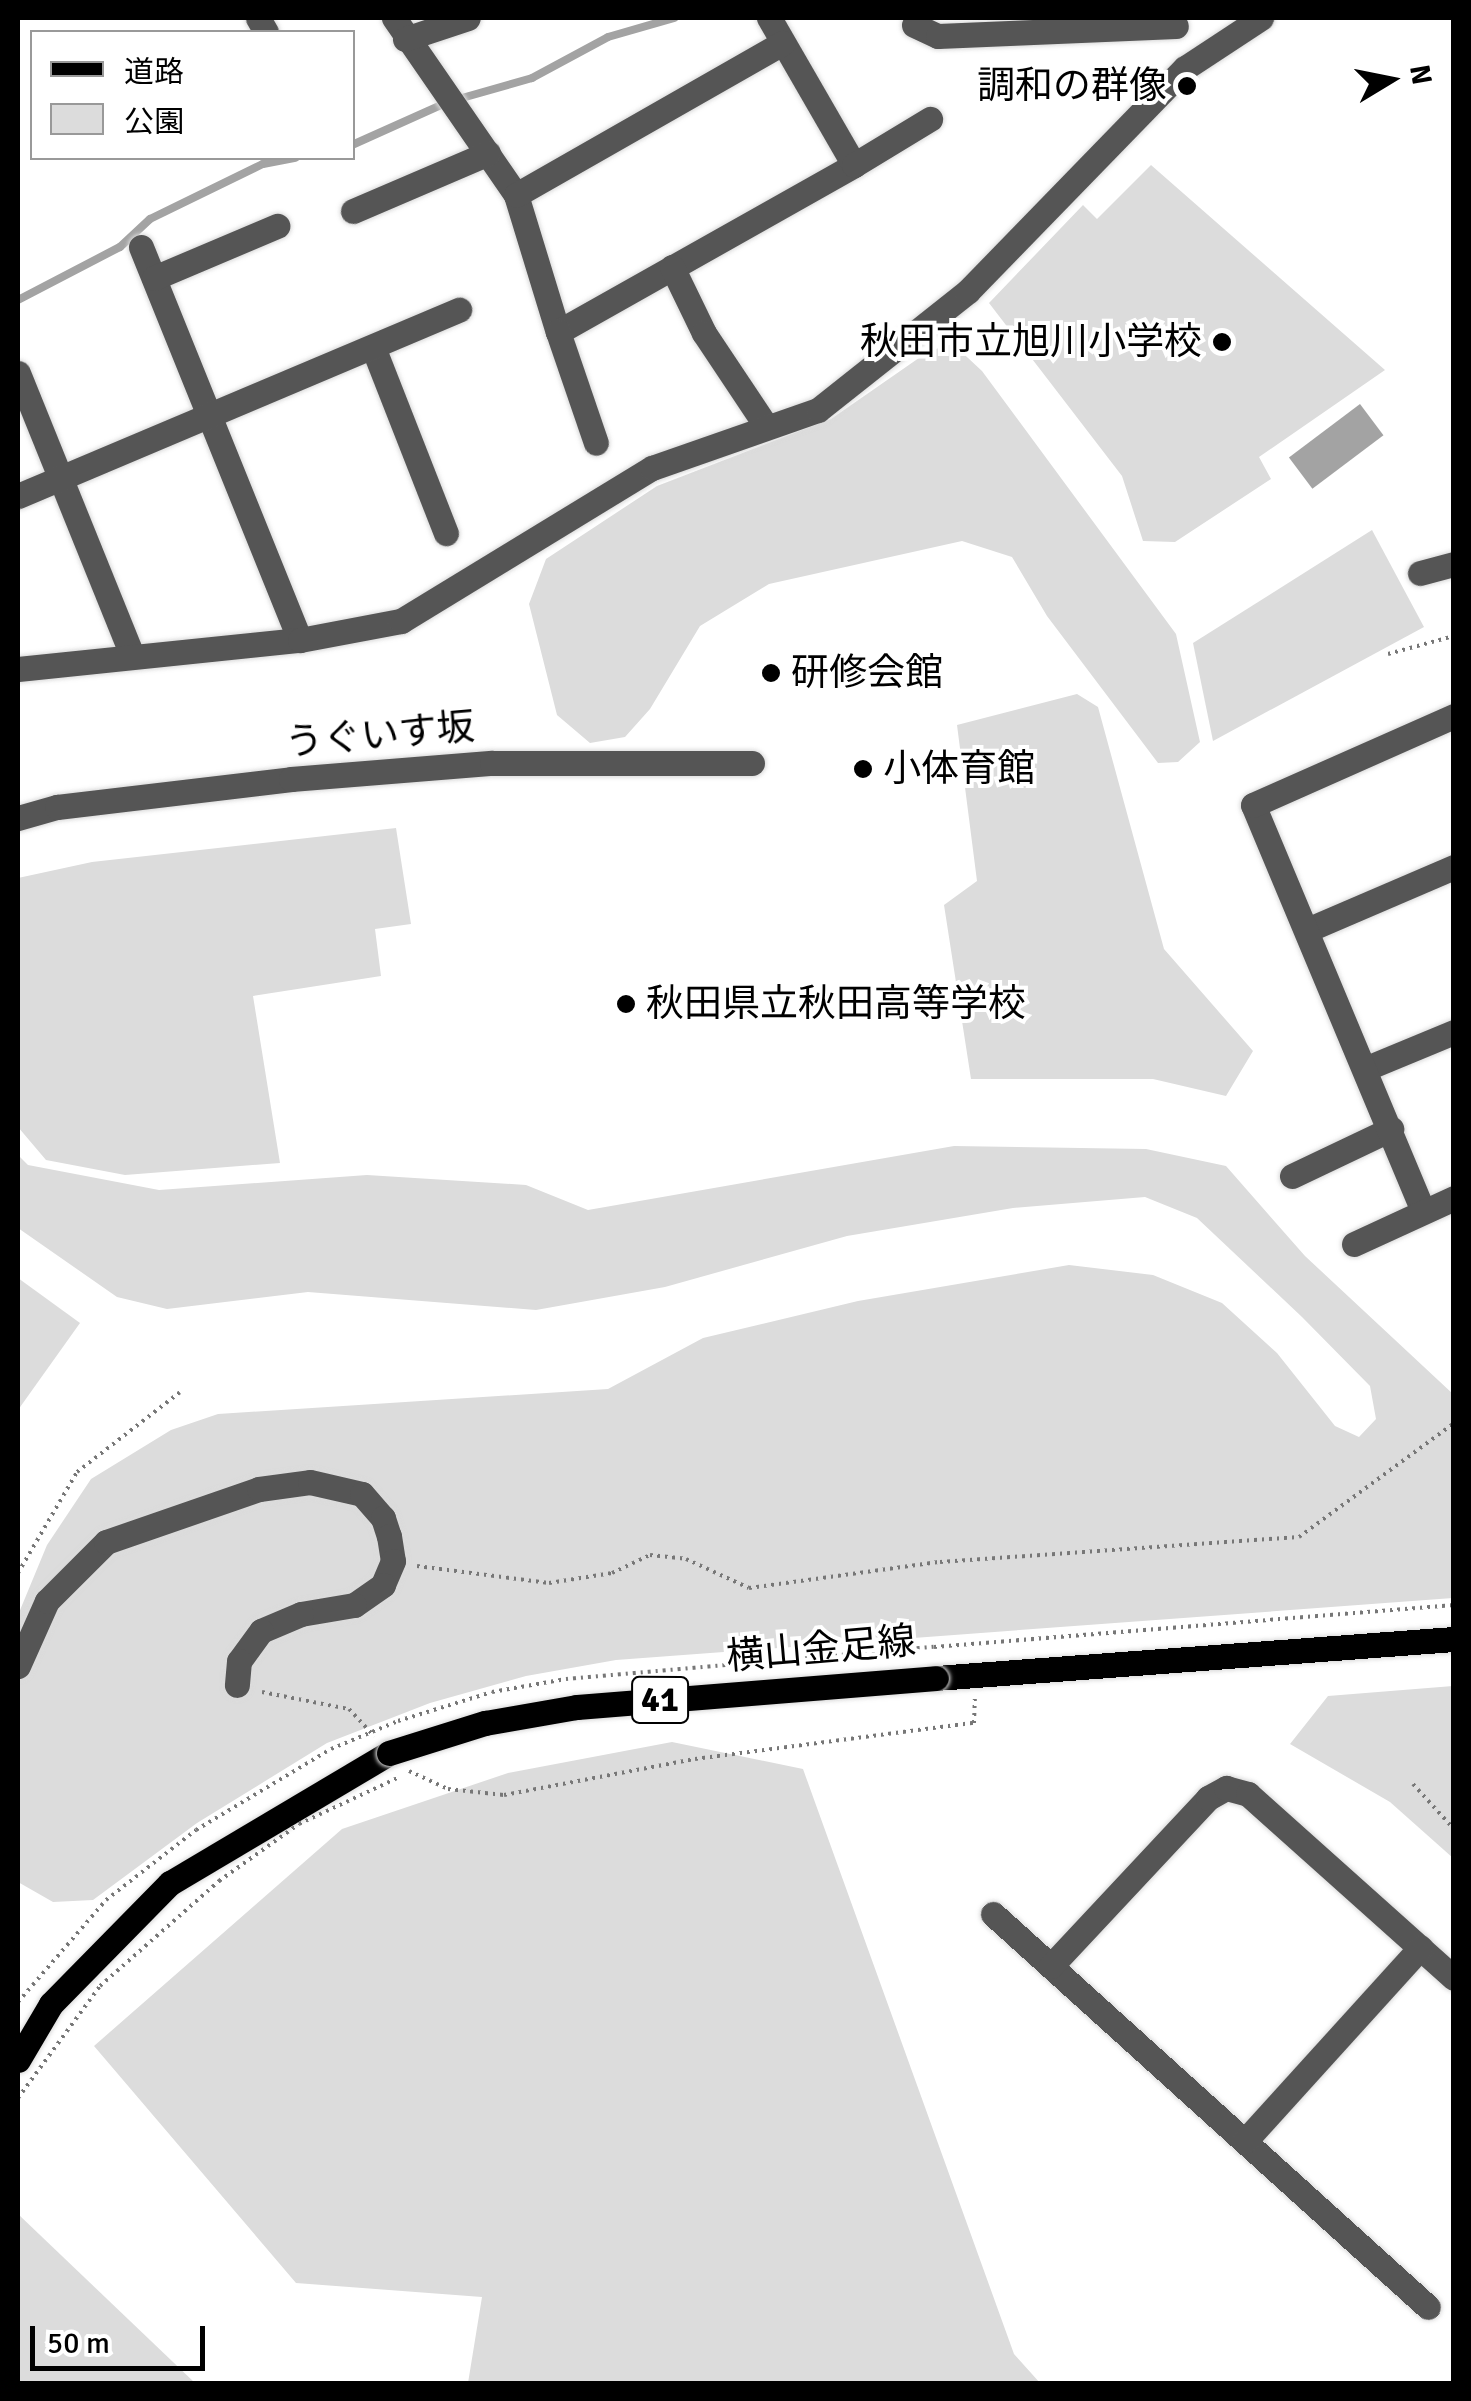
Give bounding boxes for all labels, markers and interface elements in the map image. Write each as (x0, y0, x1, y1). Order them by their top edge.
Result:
legend (30, 30, 355, 160)
north arrow (1341, 30, 1441, 130)
text: 道路 (124, 54, 184, 91)
text: N (1402, 62, 1439, 87)
place label: 調和の群像 (977, 63, 1167, 109)
marker: 調和の群像 (1176, 75, 1198, 97)
text: 公園 (124, 104, 184, 141)
place label: 秋田市立旭川小学校 (860, 319, 1202, 365)
marker: 秋田市立旭川小学校 (1211, 331, 1233, 353)
place label: 研修会館 (791, 650, 943, 696)
marker: 研修会館 (760, 662, 782, 684)
street label: うぐいす坂 (283, 704, 477, 766)
place label: 小体育館 (883, 746, 1035, 792)
marker: 小体育館 (852, 758, 874, 780)
place label: 秋田県立秋田高等学校 (646, 981, 1026, 1027)
marker: 秋田県立秋田高等学校 (615, 993, 637, 1015)
street label: 横山金足線 (724, 1618, 918, 1680)
road number: 41 (630, 1670, 690, 1730)
scale bar (35, 2306, 210, 2368)
text: 50 m (47, 2325, 110, 2362)

